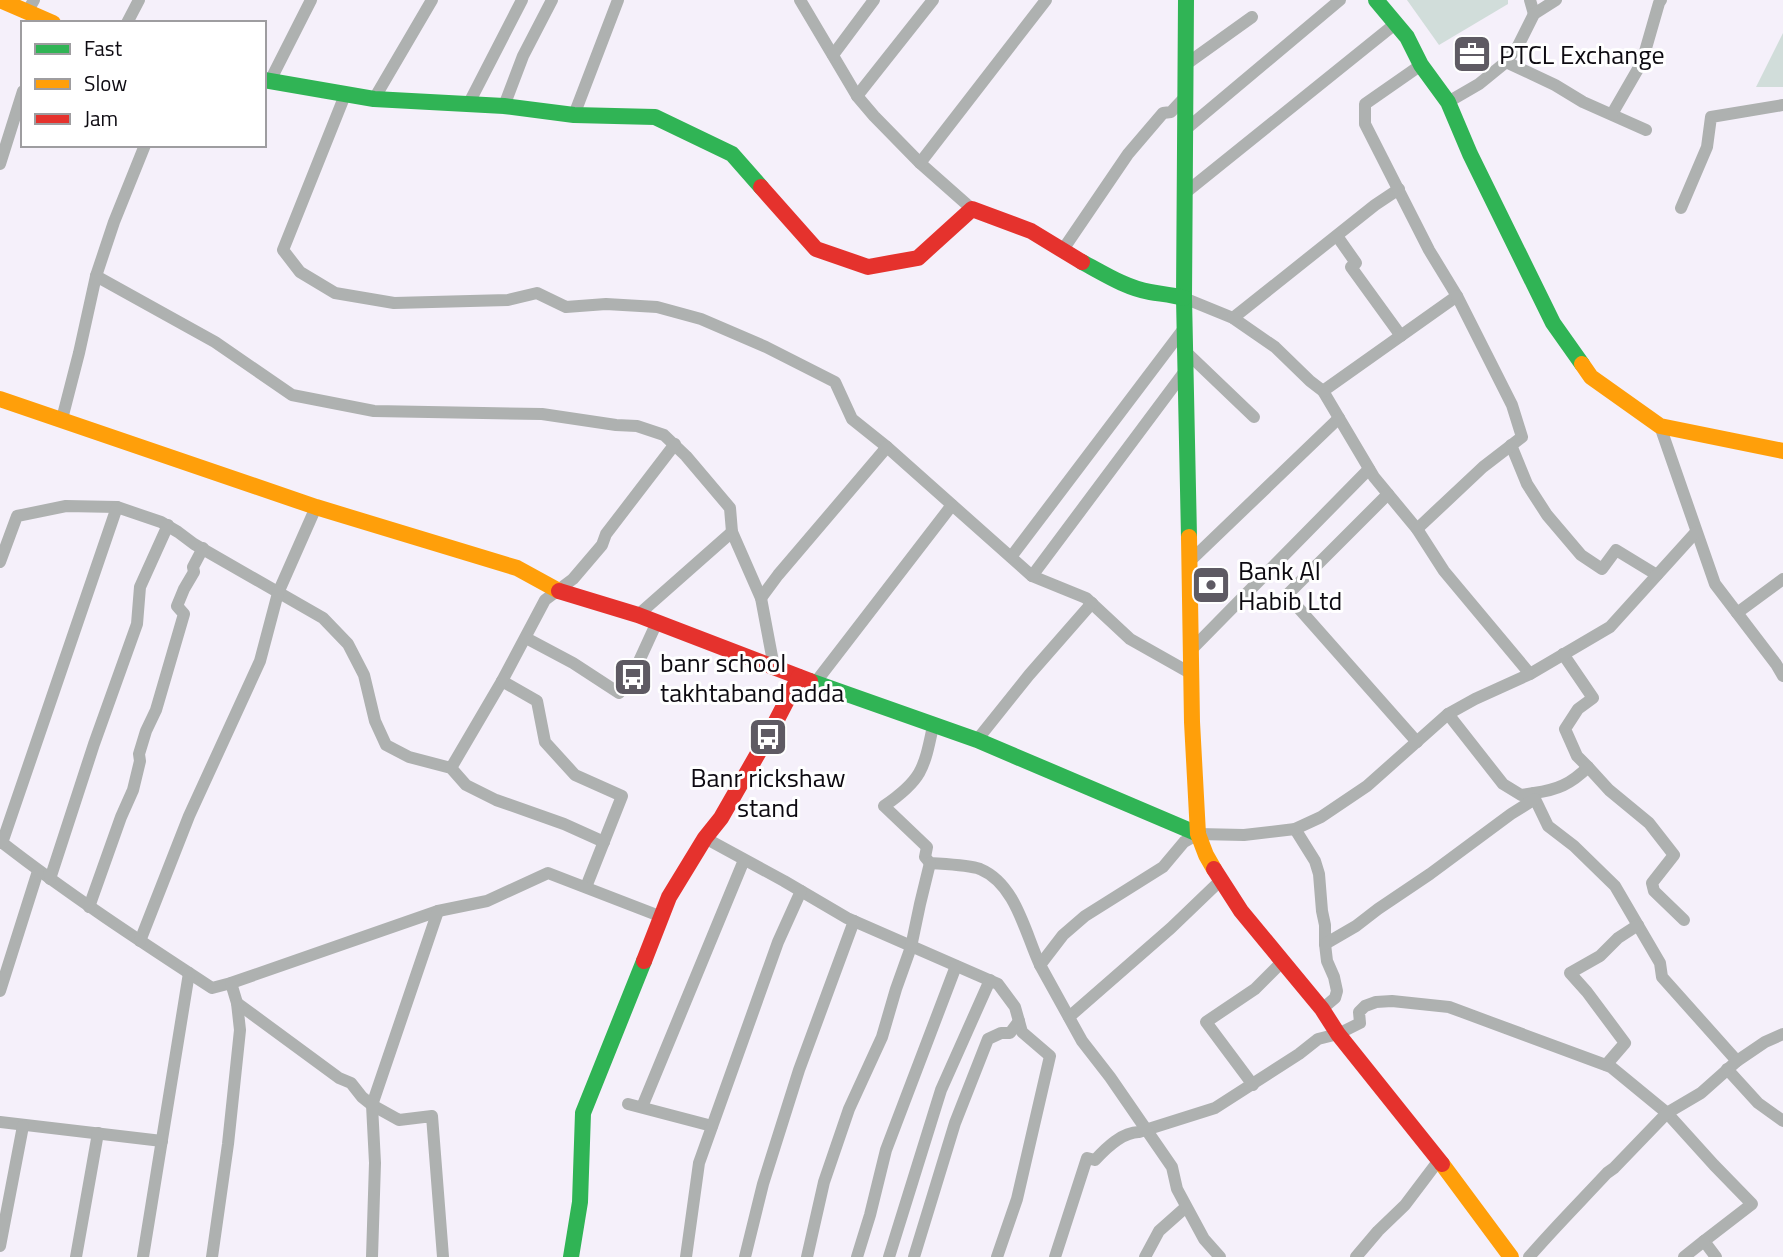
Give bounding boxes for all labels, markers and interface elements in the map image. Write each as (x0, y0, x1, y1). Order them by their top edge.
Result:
legend (21, 21, 266, 147)
text: Fast (84, 32, 123, 64)
office icon: PTCL Exchange (1451, 33, 1493, 75)
place label: PTCL Exchange (1499, 35, 1665, 74)
text: Slow (84, 67, 127, 99)
text: Jam (84, 102, 118, 134)
place label: Bank Al Habib Ltd (1238, 551, 1342, 620)
bank icon: Bank Al Habib Ltd (1190, 564, 1232, 606)
place label: banr school takhtaband adda (660, 643, 844, 712)
bus stop icon: banr school takhtaband adda (612, 656, 654, 698)
bus stop icon: Banr rickshaw stand (747, 716, 789, 758)
place label: Banr rickshaw stand (690, 758, 846, 827)

